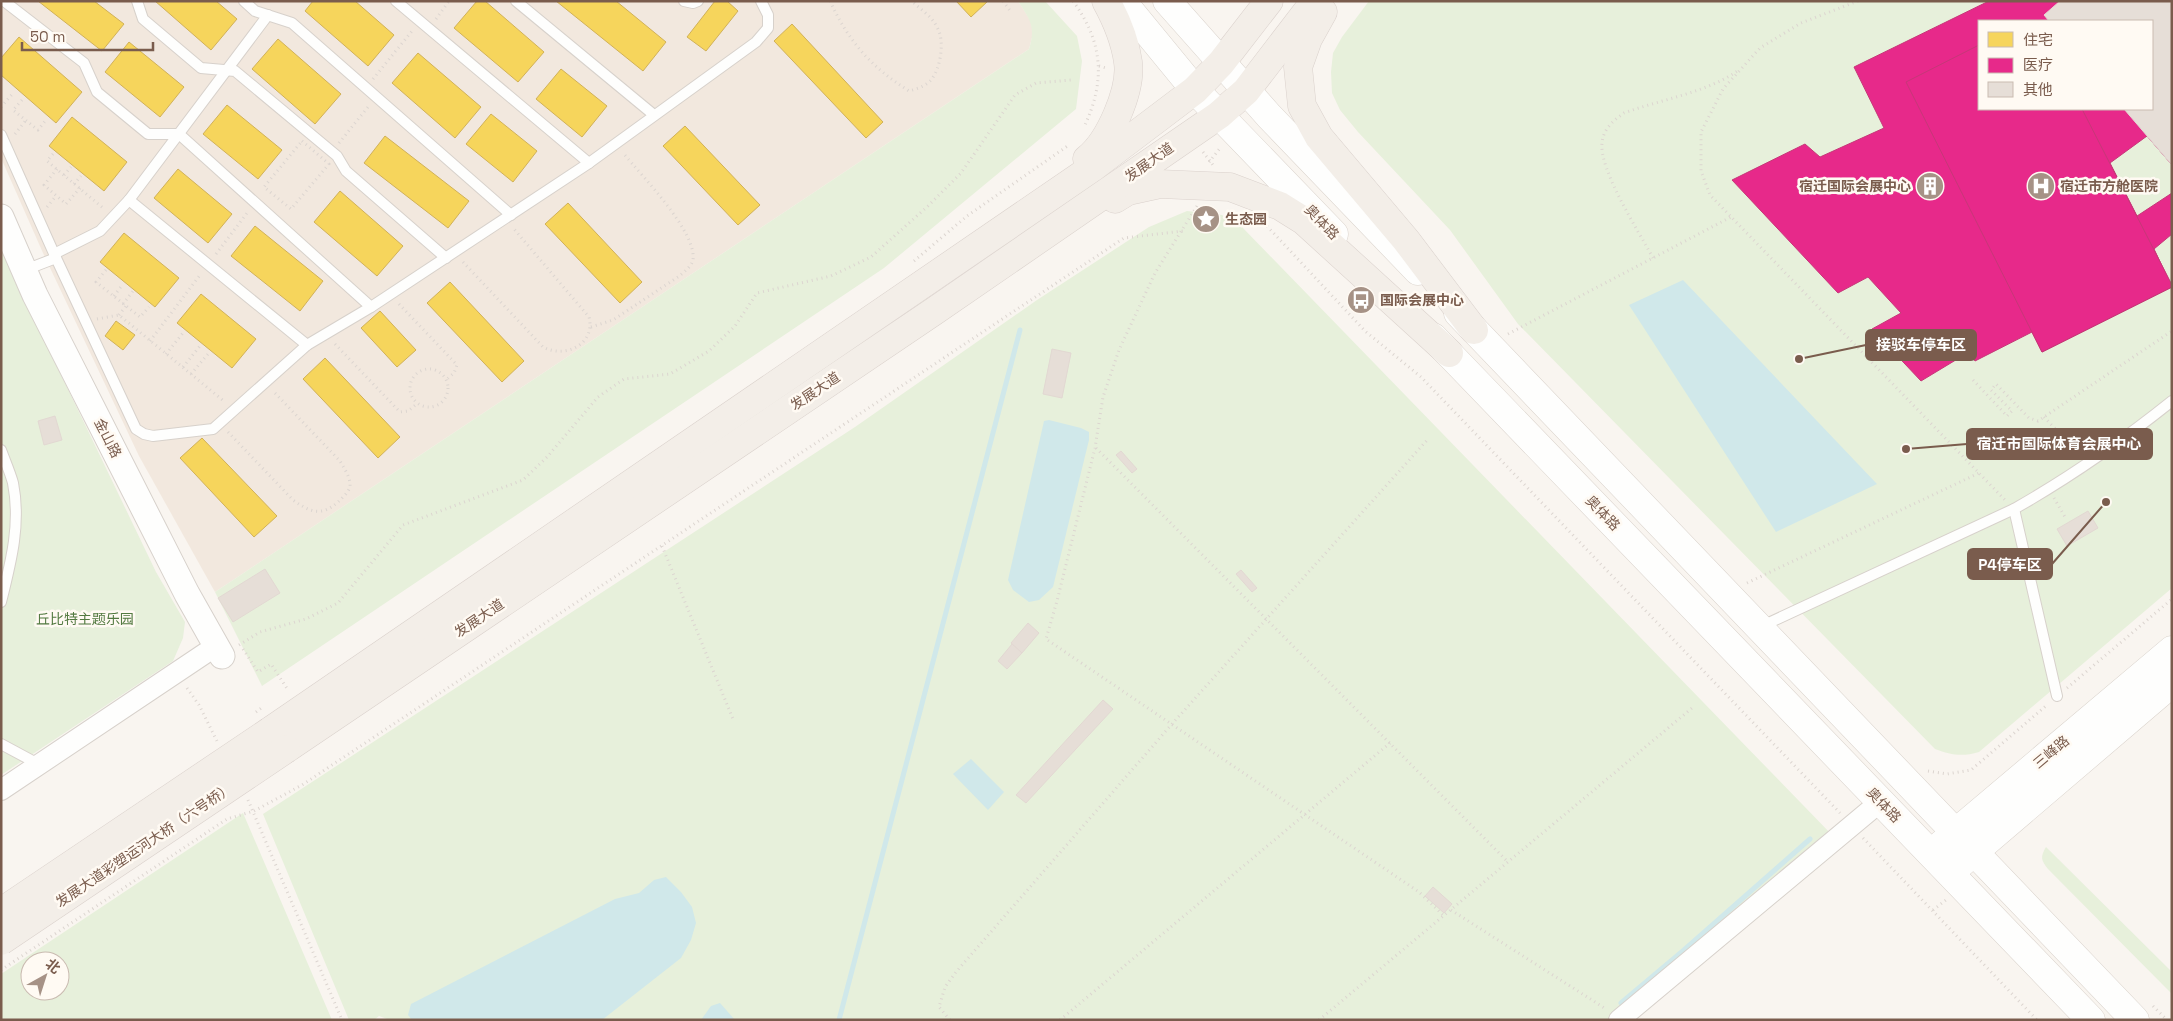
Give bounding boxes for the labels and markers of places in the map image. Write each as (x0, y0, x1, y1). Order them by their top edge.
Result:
building icon: 宿迁国际会展中心 (1915, 171, 1945, 201)
hospital icon: 宿迁市方舱医院 (2026, 171, 2056, 201)
place label: 宿迁国际会展中心 (1799, 177, 1911, 195)
place label: 宿迁市方舱医院 (2060, 177, 2158, 195)
place icon: 生态园 (1191, 204, 1221, 234)
place label: 生态园 (1225, 210, 1267, 228)
bus stop icon: 国际会展中心 (1346, 285, 1376, 315)
place label: 国际会展中心 (1380, 291, 1464, 309)
callout: 接驳车停车区 (1866, 330, 1976, 360)
callout: 宿迁市国际体育会展中心 (1967, 429, 2152, 459)
callout: P4停车区 (1968, 549, 2052, 579)

